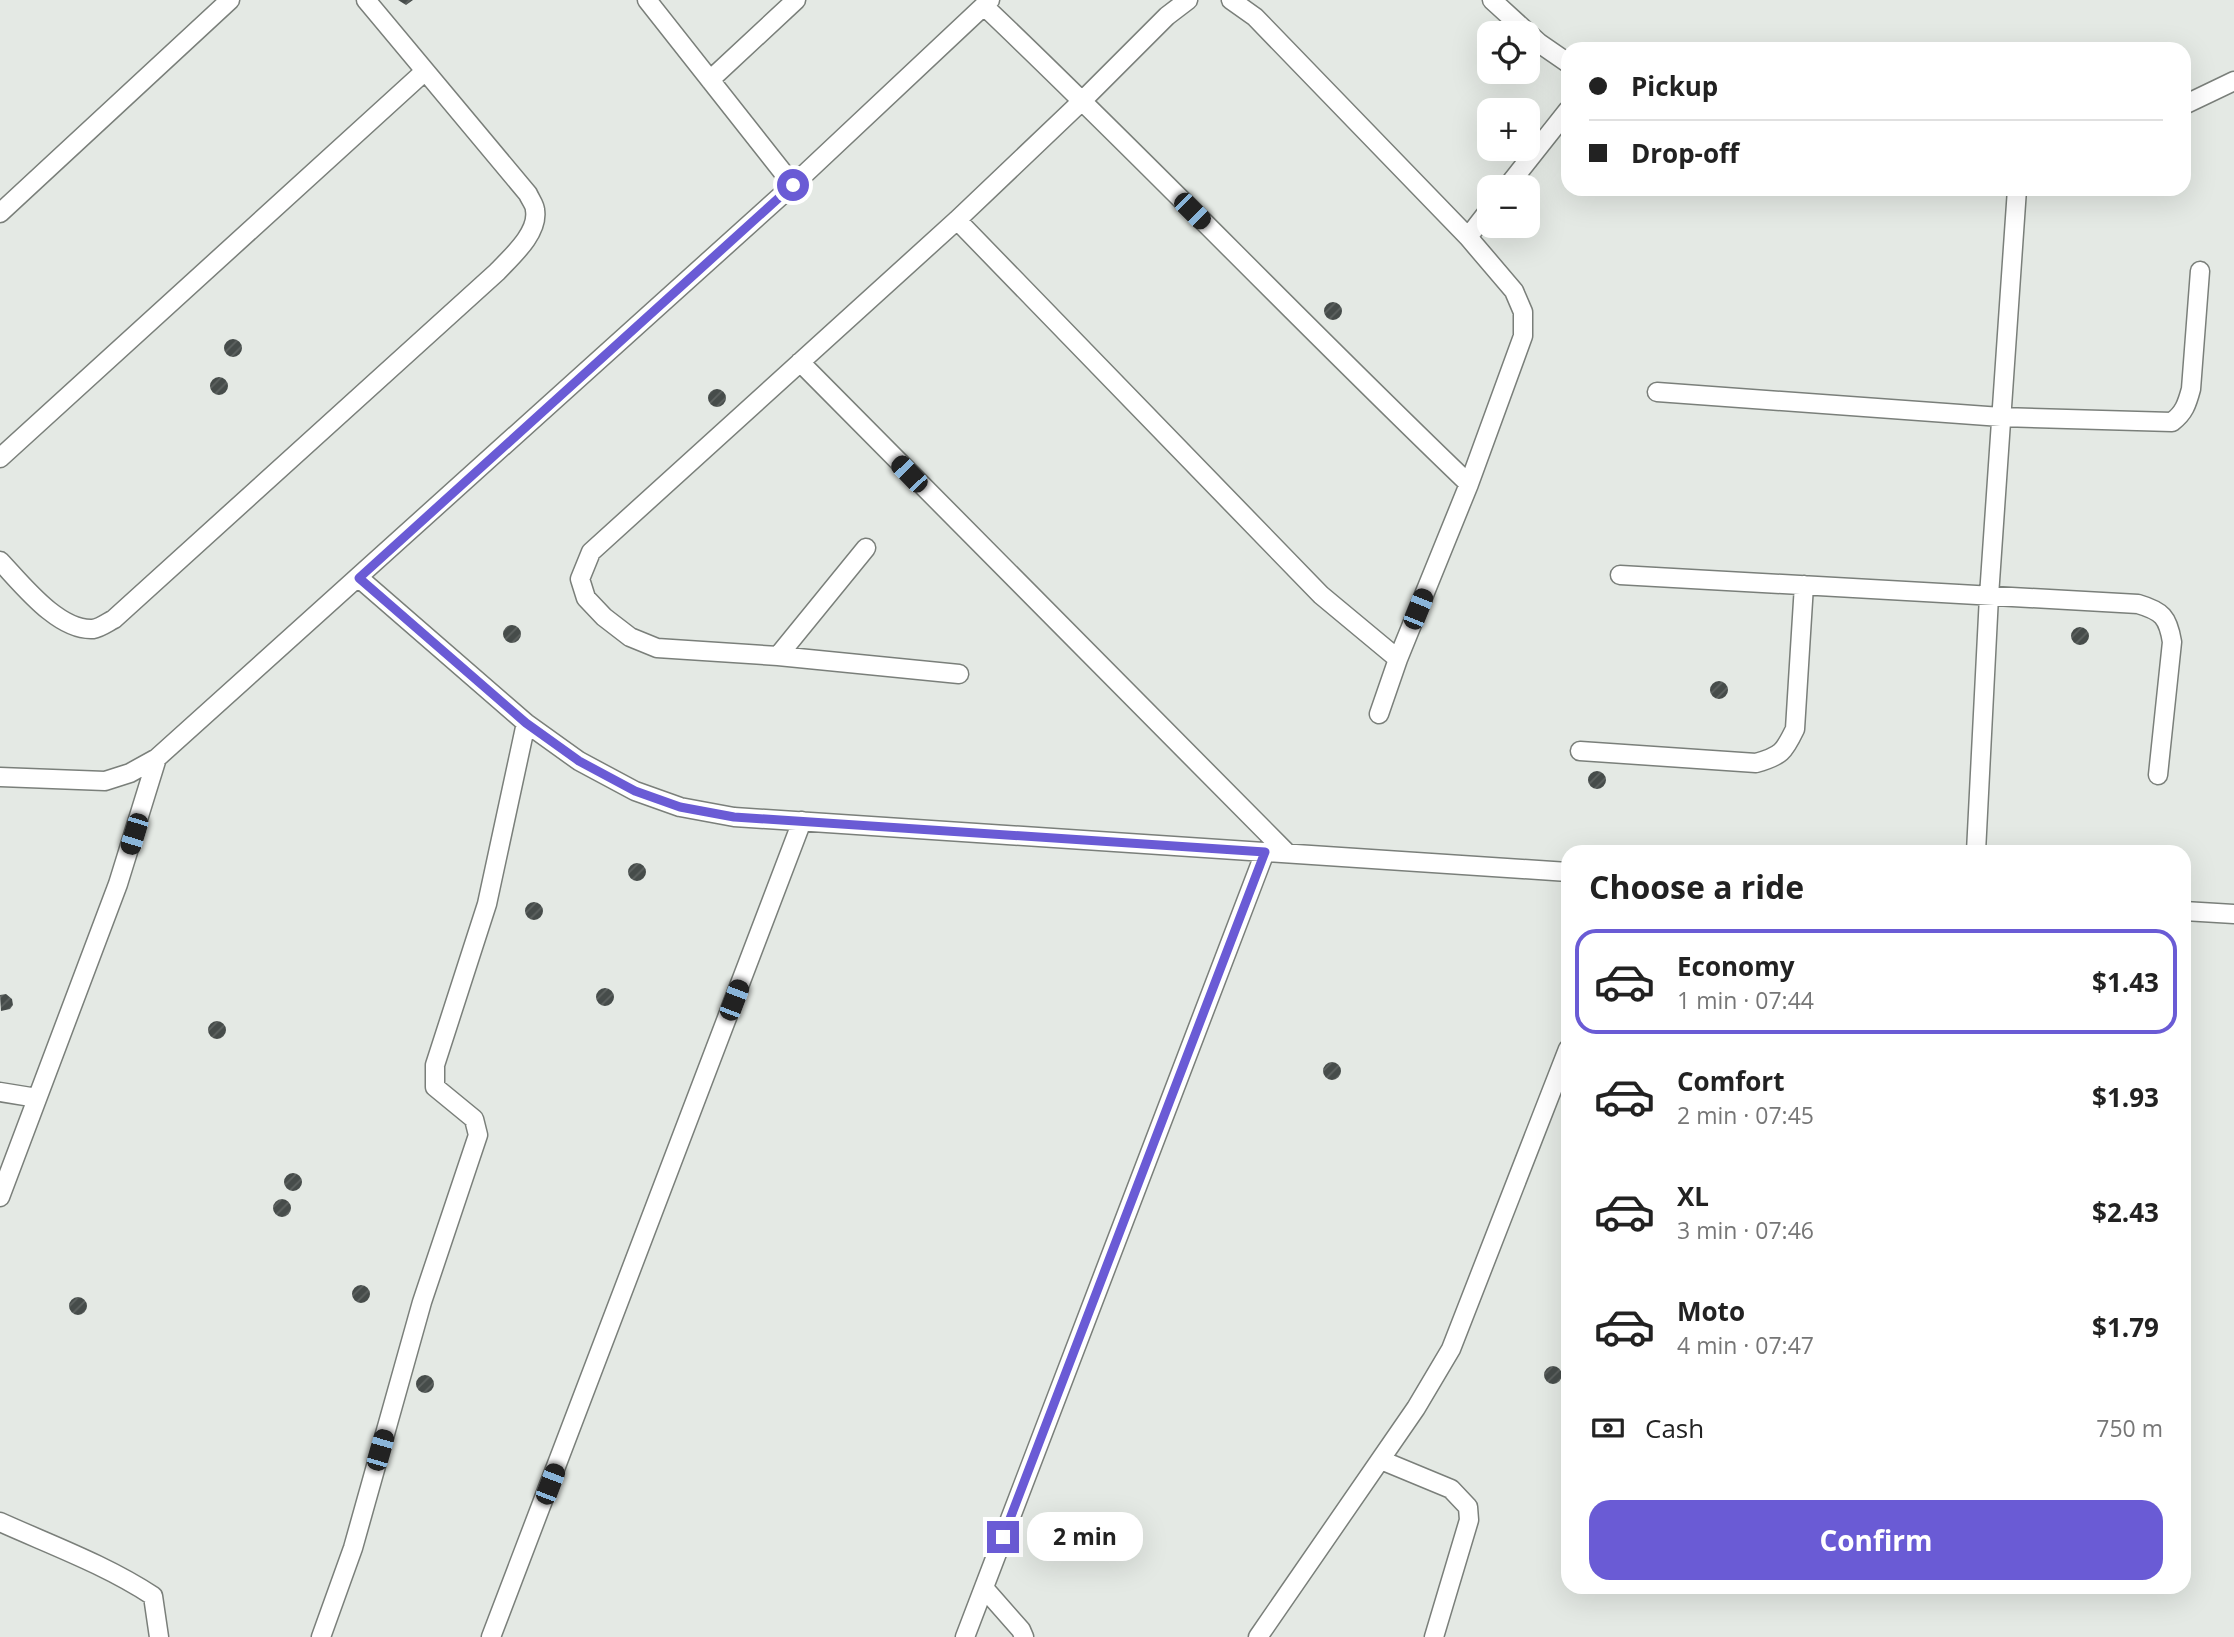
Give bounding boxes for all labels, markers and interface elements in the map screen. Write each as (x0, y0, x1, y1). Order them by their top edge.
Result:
map controls (1477, 21, 1540, 238)
button: locate (1477, 21, 1540, 84)
text: Pickup (1631, 68, 1718, 104)
button: + (1477, 98, 1540, 161)
text: Drop-off (1631, 135, 1739, 171)
route start (777, 169, 809, 201)
button: − (1477, 175, 1540, 238)
car (1170, 189, 1215, 233)
car (887, 452, 932, 496)
car (1401, 586, 1436, 632)
car (118, 811, 151, 857)
text: Choose a ride (1589, 865, 1804, 908)
text: Economy (1677, 948, 1795, 984)
icon: car (1593, 950, 1656, 1013)
text: $1.43 (2092, 964, 2159, 1000)
car (717, 977, 752, 1023)
text: 1 min · 07:44 (1677, 984, 1814, 1016)
text: Comfort (1677, 1063, 1784, 1099)
icon: car (1593, 1065, 1656, 1128)
text: $1.93 (2092, 1079, 2159, 1115)
text: 2 min · 07:45 (1677, 1099, 1814, 1131)
text: XL (1677, 1178, 1709, 1214)
icon: car (1593, 1180, 1656, 1243)
text: $2.43 (2092, 1194, 2159, 1230)
text: 3 min · 07:46 (1677, 1214, 1814, 1246)
text: Moto (1677, 1293, 1745, 1329)
icon: car (1593, 1295, 1656, 1358)
text: $1.79 (2092, 1309, 2159, 1345)
text: 4 min · 07:47 (1677, 1329, 1814, 1361)
icon: cash (1589, 1409, 1627, 1447)
text: Cash (1645, 1410, 1704, 1446)
text: 750 m (2096, 1412, 2163, 1444)
car (365, 1427, 396, 1473)
car (533, 1461, 568, 1507)
button: Confirm (1589, 1500, 2163, 1580)
callout: 2 min (1028, 1512, 1143, 1562)
text: 2 min (1053, 1520, 1117, 1552)
route end (987, 1521, 1019, 1553)

